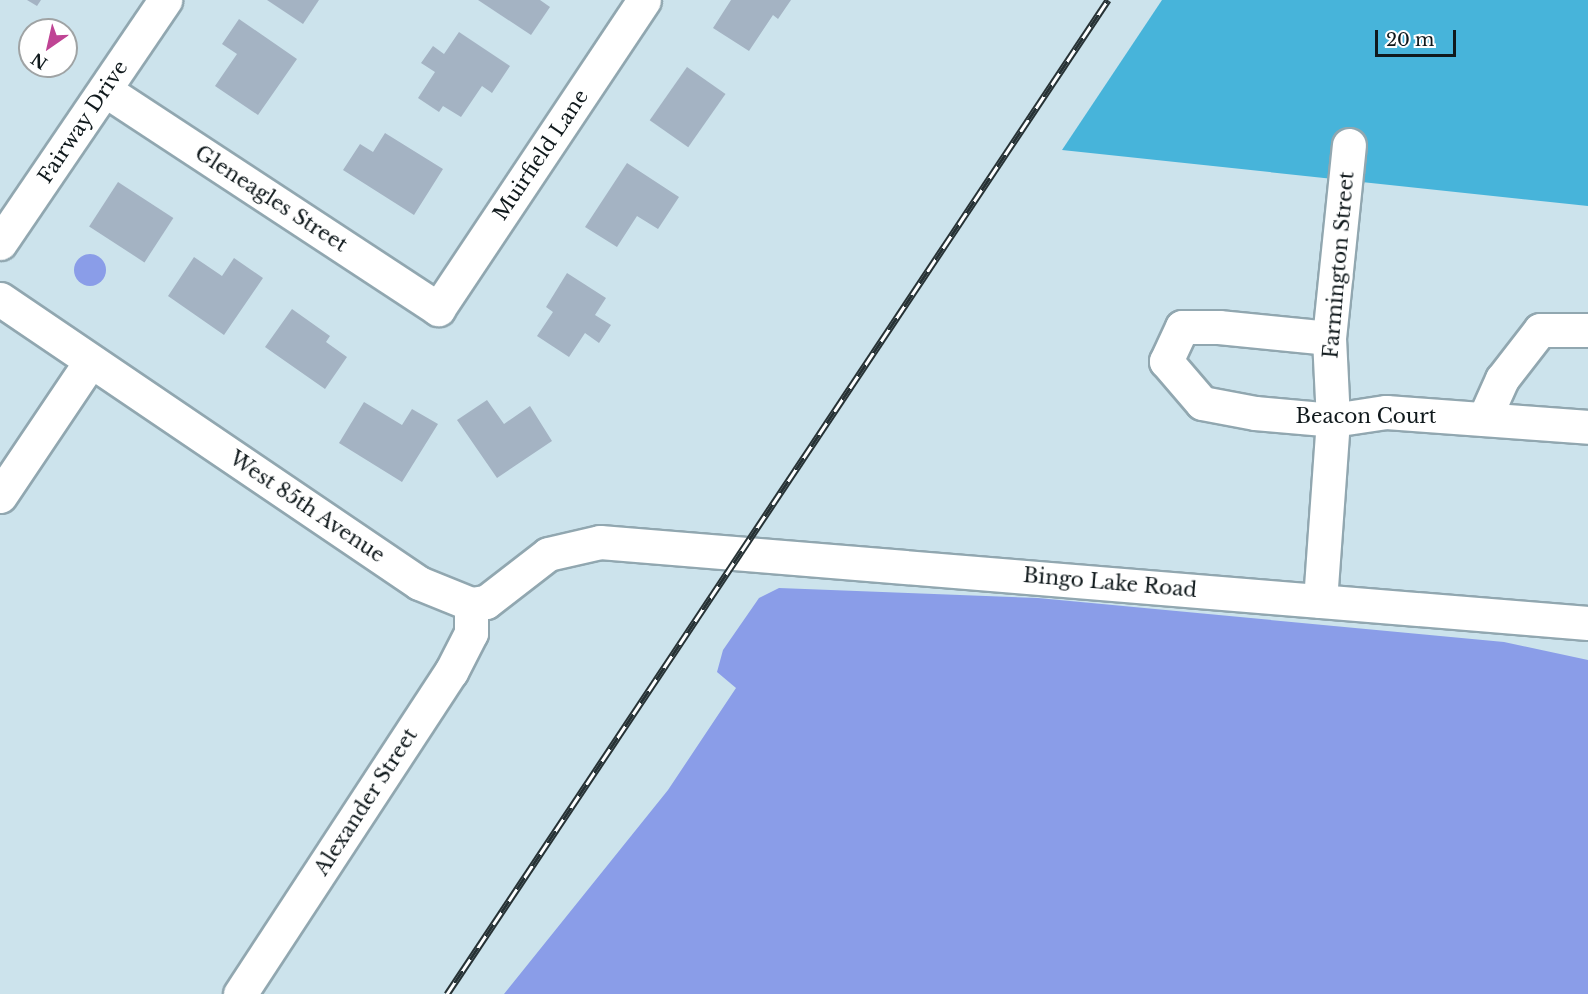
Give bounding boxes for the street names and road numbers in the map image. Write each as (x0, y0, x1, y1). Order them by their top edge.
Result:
street label: Fairway Drive (33, 56, 133, 188)
street label: Muirfield Lane (488, 85, 594, 225)
street label: Gleneagles Street (190, 141, 352, 257)
street label: Farmington Street (1319, 170, 1359, 360)
street label: Beacon Court (1296, 404, 1436, 428)
street label: West 85th Avenue (225, 446, 389, 568)
street label: Bingo Lake Road (1022, 563, 1198, 603)
street label: Alexander Street (309, 724, 423, 880)

